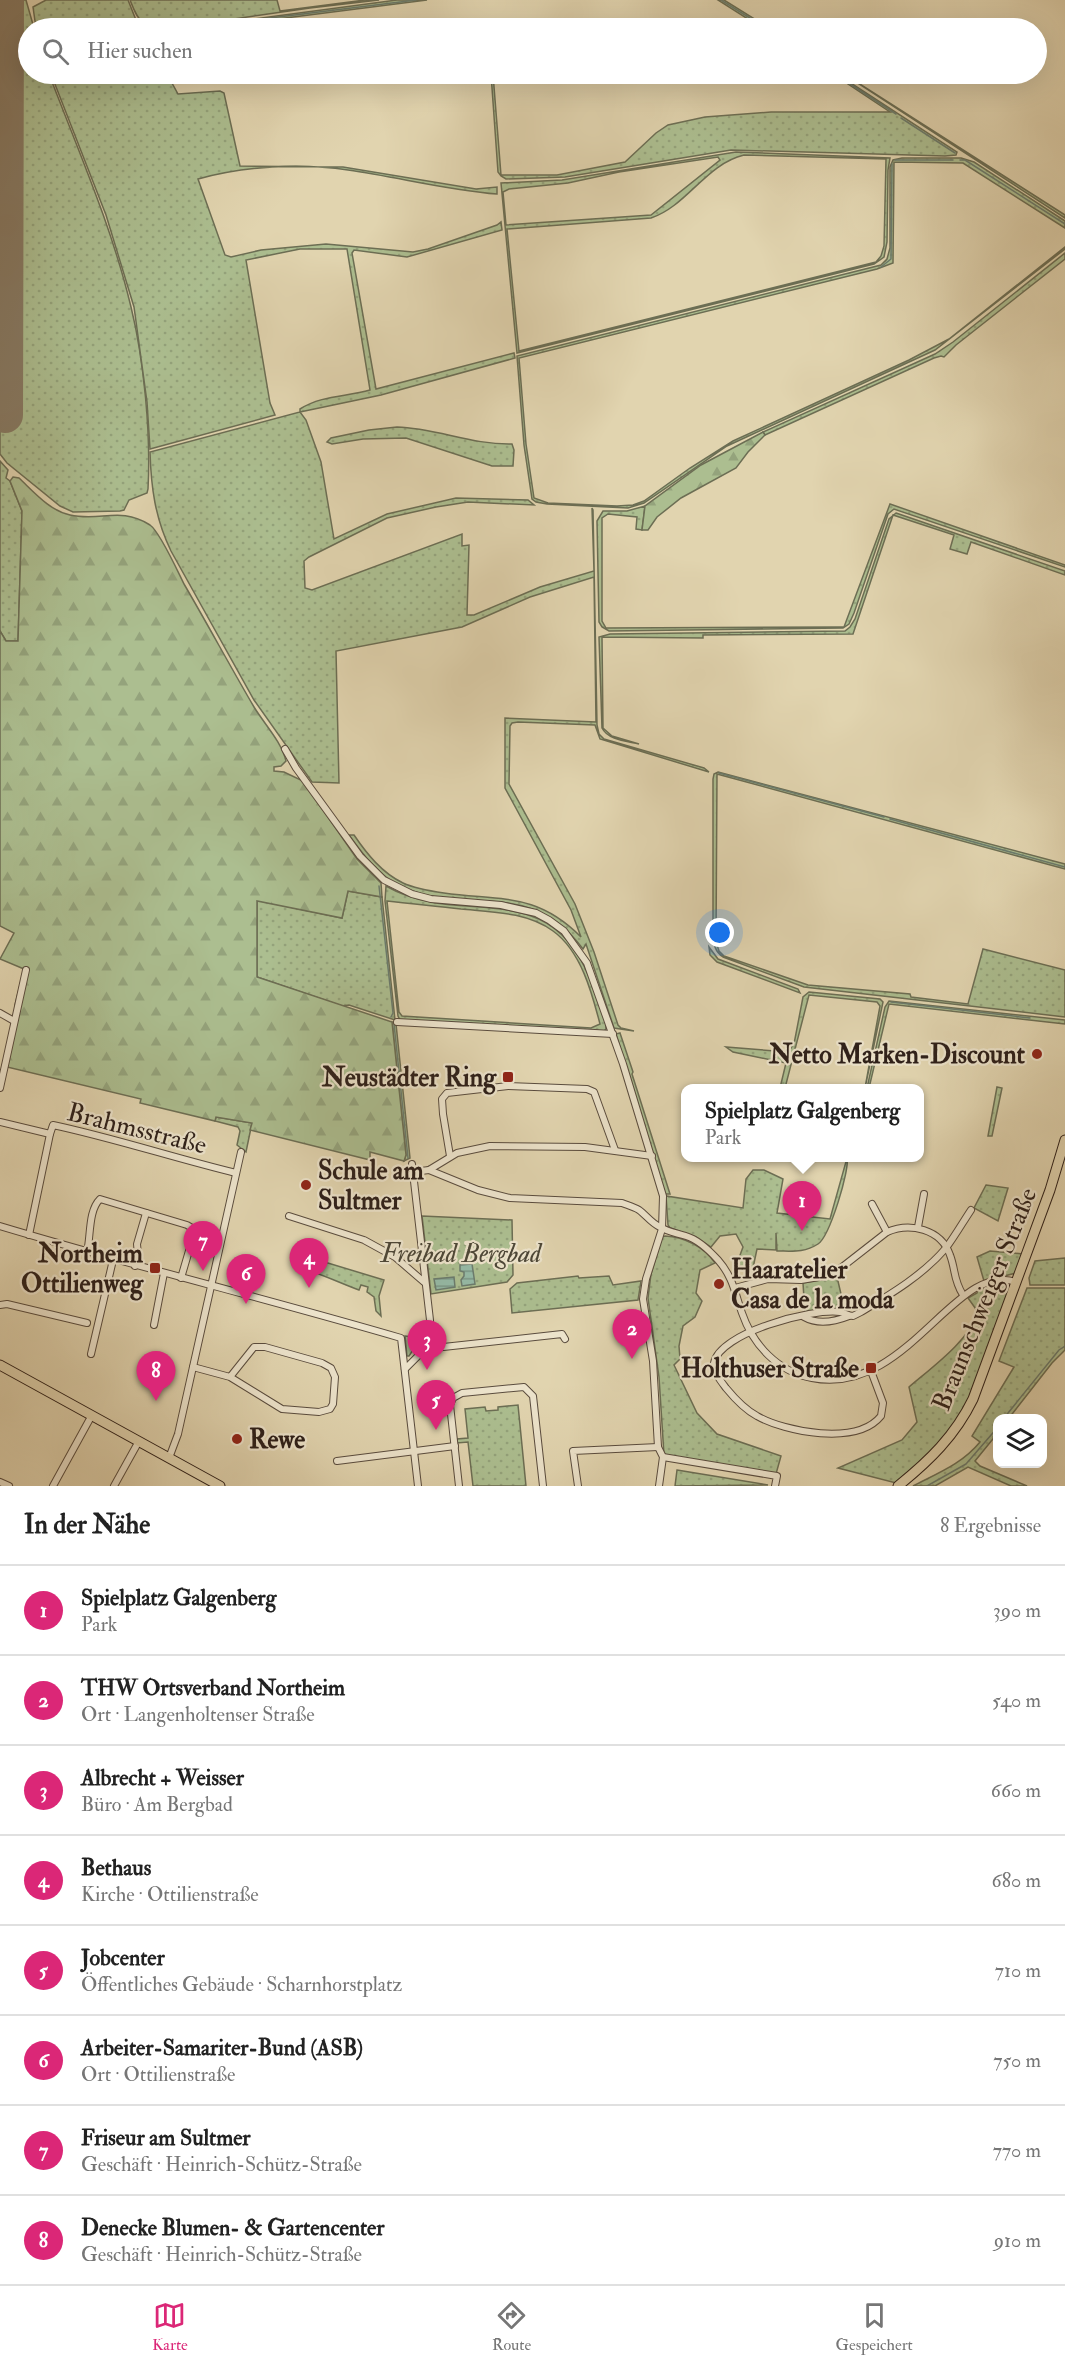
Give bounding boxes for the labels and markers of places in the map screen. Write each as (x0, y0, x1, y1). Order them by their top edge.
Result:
place label: Netto Marken-Discount (768, 1039, 1026, 1071)
marker: Netto Marken-Discount (1030, 1047, 1044, 1061)
place label: Neustädter Ring (321, 1062, 497, 1095)
marker: Neustädter Ring (501, 1070, 515, 1084)
place label: Schule am Sultmer (318, 1155, 424, 1217)
marker: Schule am Sultmer (299, 1178, 313, 1192)
pin: 1 (782, 1182, 822, 1231)
pin: 7 (184, 1222, 222, 1271)
place label: Northeim Ottilienweg (21, 1238, 144, 1301)
pin: 4 (290, 1238, 328, 1288)
pin: 6 (226, 1254, 266, 1304)
place label: Haaratelier Casa de la moda (731, 1254, 895, 1316)
marker: Northeim Ottilienweg (148, 1261, 162, 1275)
marker: Haaratelier Casa de la moda (712, 1277, 726, 1291)
pin: 2 (612, 1310, 652, 1359)
pin: 3 (408, 1320, 446, 1370)
pin: 8 (136, 1352, 176, 1401)
place label: Holthuser Straße (681, 1353, 859, 1385)
marker: Holthuser Straße (864, 1361, 878, 1375)
pin: 5 (416, 1380, 456, 1430)
place label: Rewe (249, 1424, 305, 1456)
marker: Rewe (230, 1432, 244, 1446)

